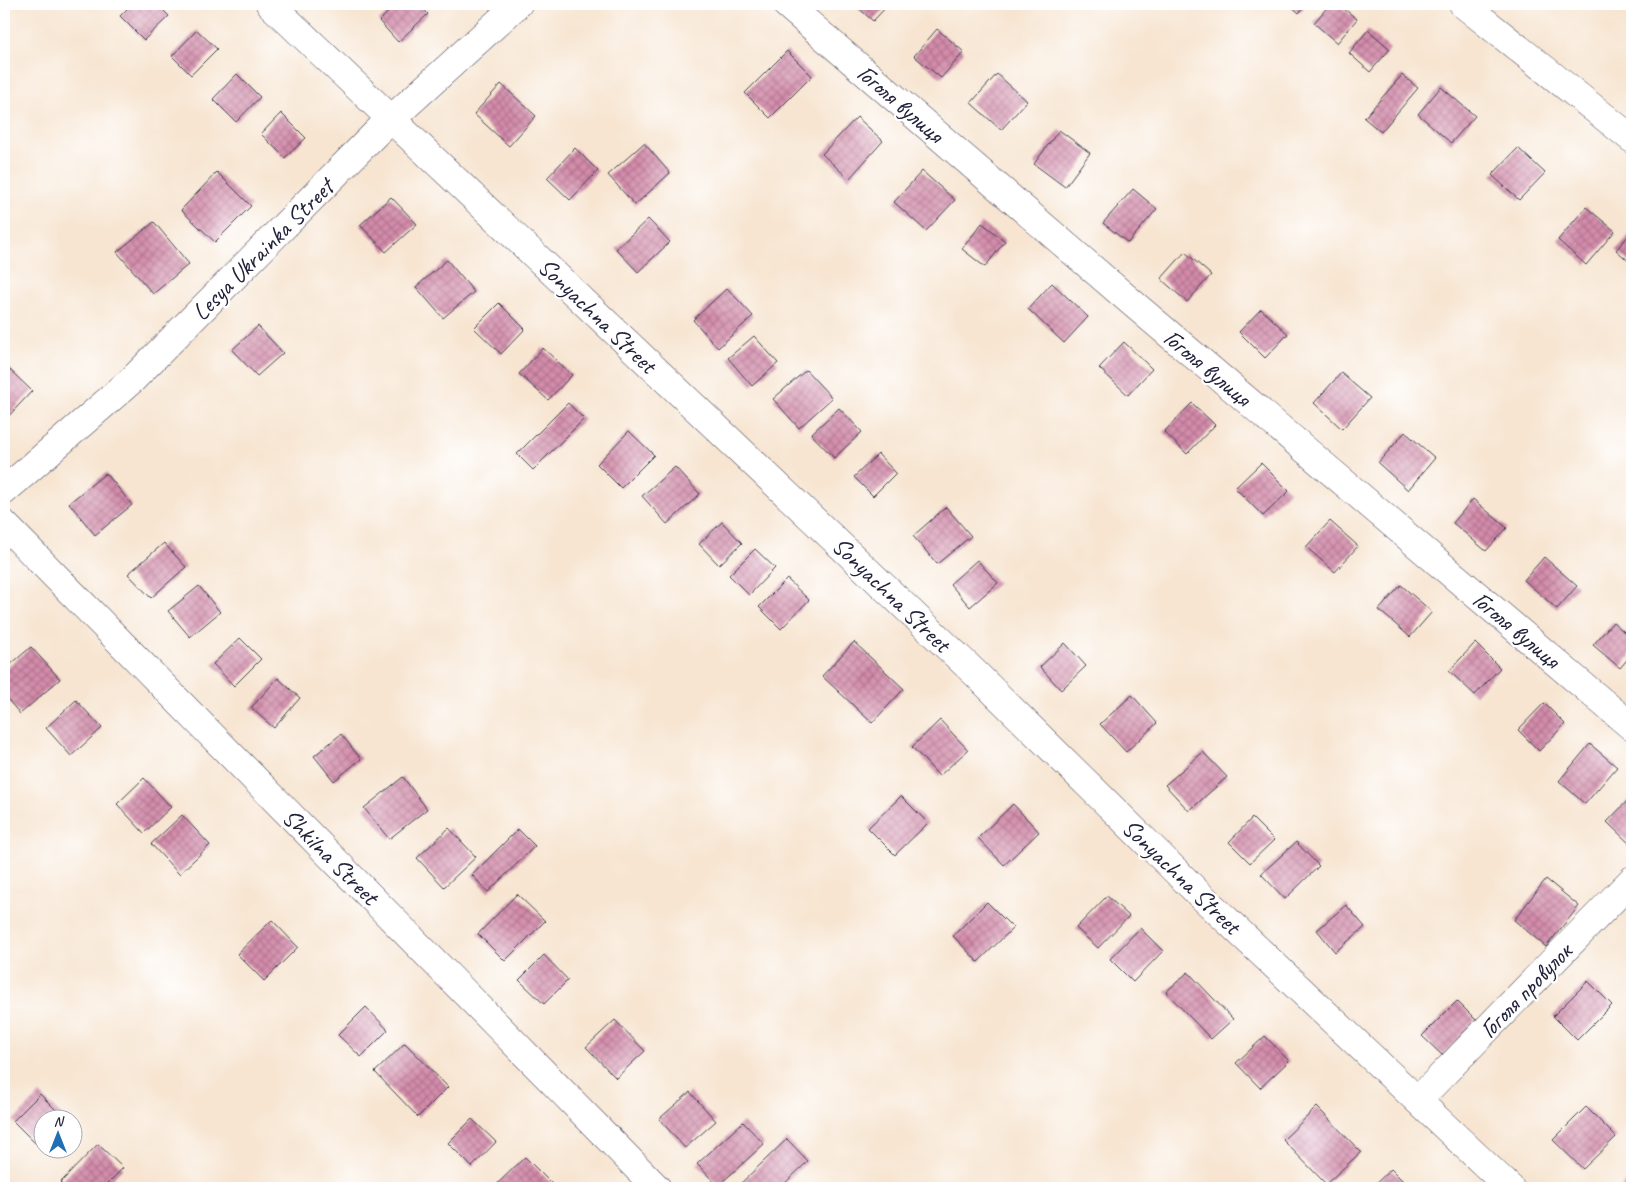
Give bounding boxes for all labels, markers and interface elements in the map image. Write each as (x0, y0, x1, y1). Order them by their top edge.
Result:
street label: Гоголя вулиця (850, 57, 952, 152)
street label: Lesya Ukrainka Street (185, 169, 343, 327)
street label: Sonyachna Street (531, 251, 665, 382)
street label: Гоголя вулиця (1157, 322, 1260, 415)
street label: Sonyachna Street (825, 530, 959, 661)
street label: Гоголя вулиця (1466, 584, 1569, 677)
street label: Shkilna Street (275, 802, 387, 914)
street label: Sonyachna Street (1115, 812, 1249, 943)
street label: Гоголя провулок (1472, 934, 1581, 1045)
north arrow (32, 1110, 82, 1160)
text: N (54, 1113, 65, 1130)

